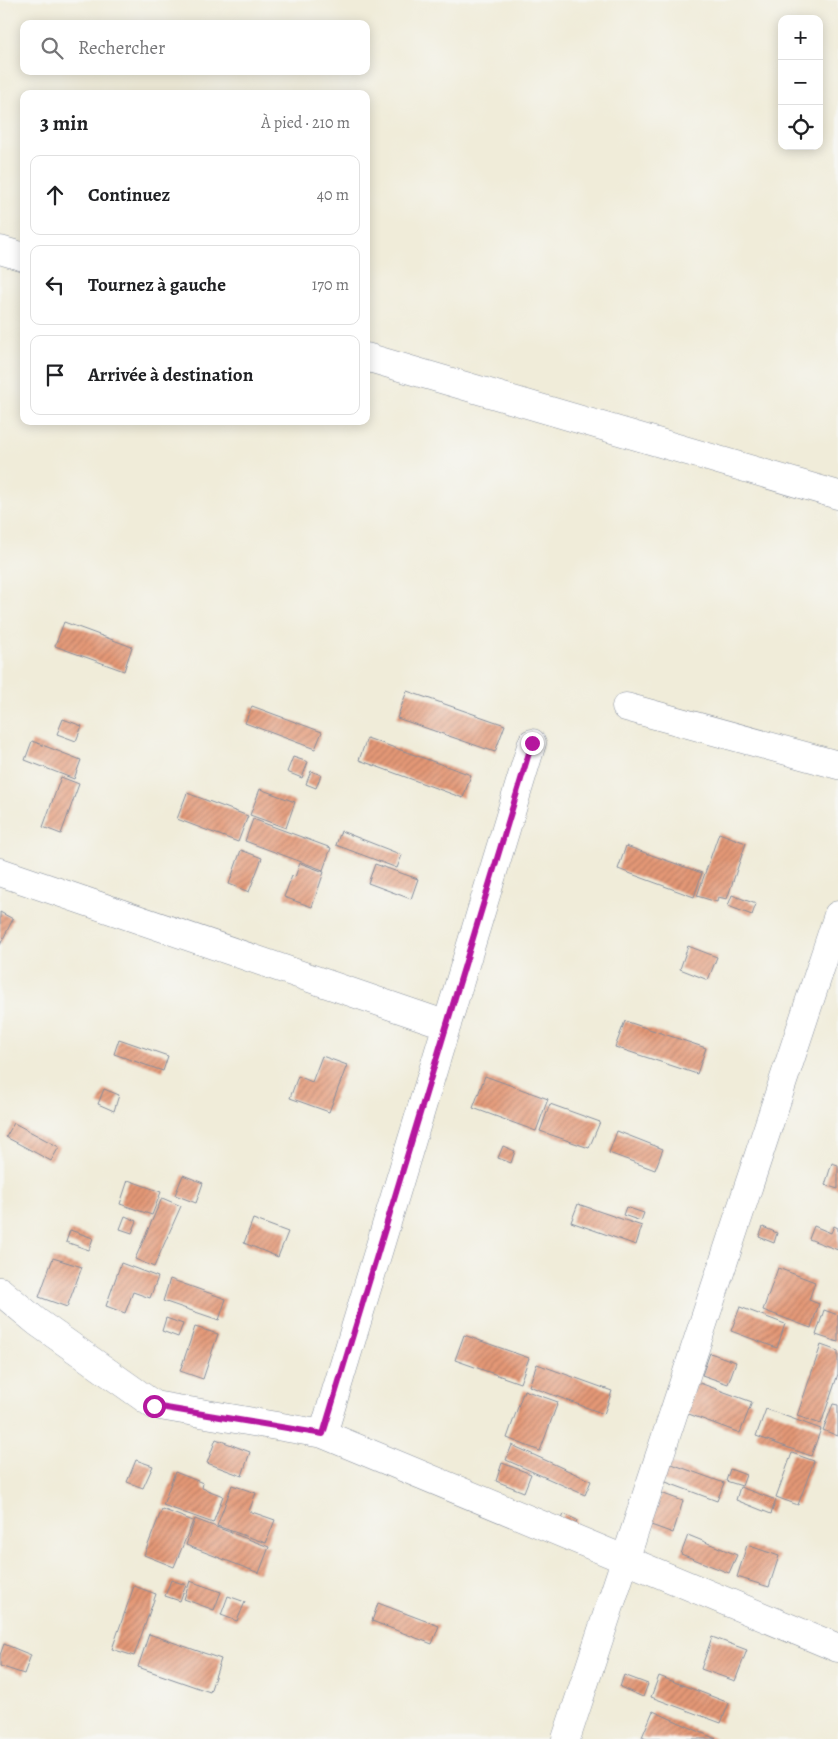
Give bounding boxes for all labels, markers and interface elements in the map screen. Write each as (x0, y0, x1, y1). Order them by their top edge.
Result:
map controls (778, 15, 823, 150)
button: + (778, 15, 823, 60)
search box (20, 20, 370, 75)
icon: search (38, 34, 66, 62)
text: Rechercher (78, 35, 165, 61)
button: − (778, 60, 823, 105)
button: locate (778, 105, 823, 150)
text: 3 min (40, 109, 88, 137)
text: À pied · 210 m (261, 112, 350, 134)
icon: ahead (41, 181, 69, 209)
text: Continuez (88, 182, 170, 208)
text: 40 m (317, 184, 349, 206)
icon: left (41, 271, 69, 299)
text: Tournez à gauche (88, 272, 226, 298)
text: 170 m (312, 274, 349, 296)
icon: arrive (41, 361, 69, 389)
text: Arrivée à destination (88, 362, 253, 388)
route end (521, 732, 544, 755)
route start (143, 1395, 166, 1418)

